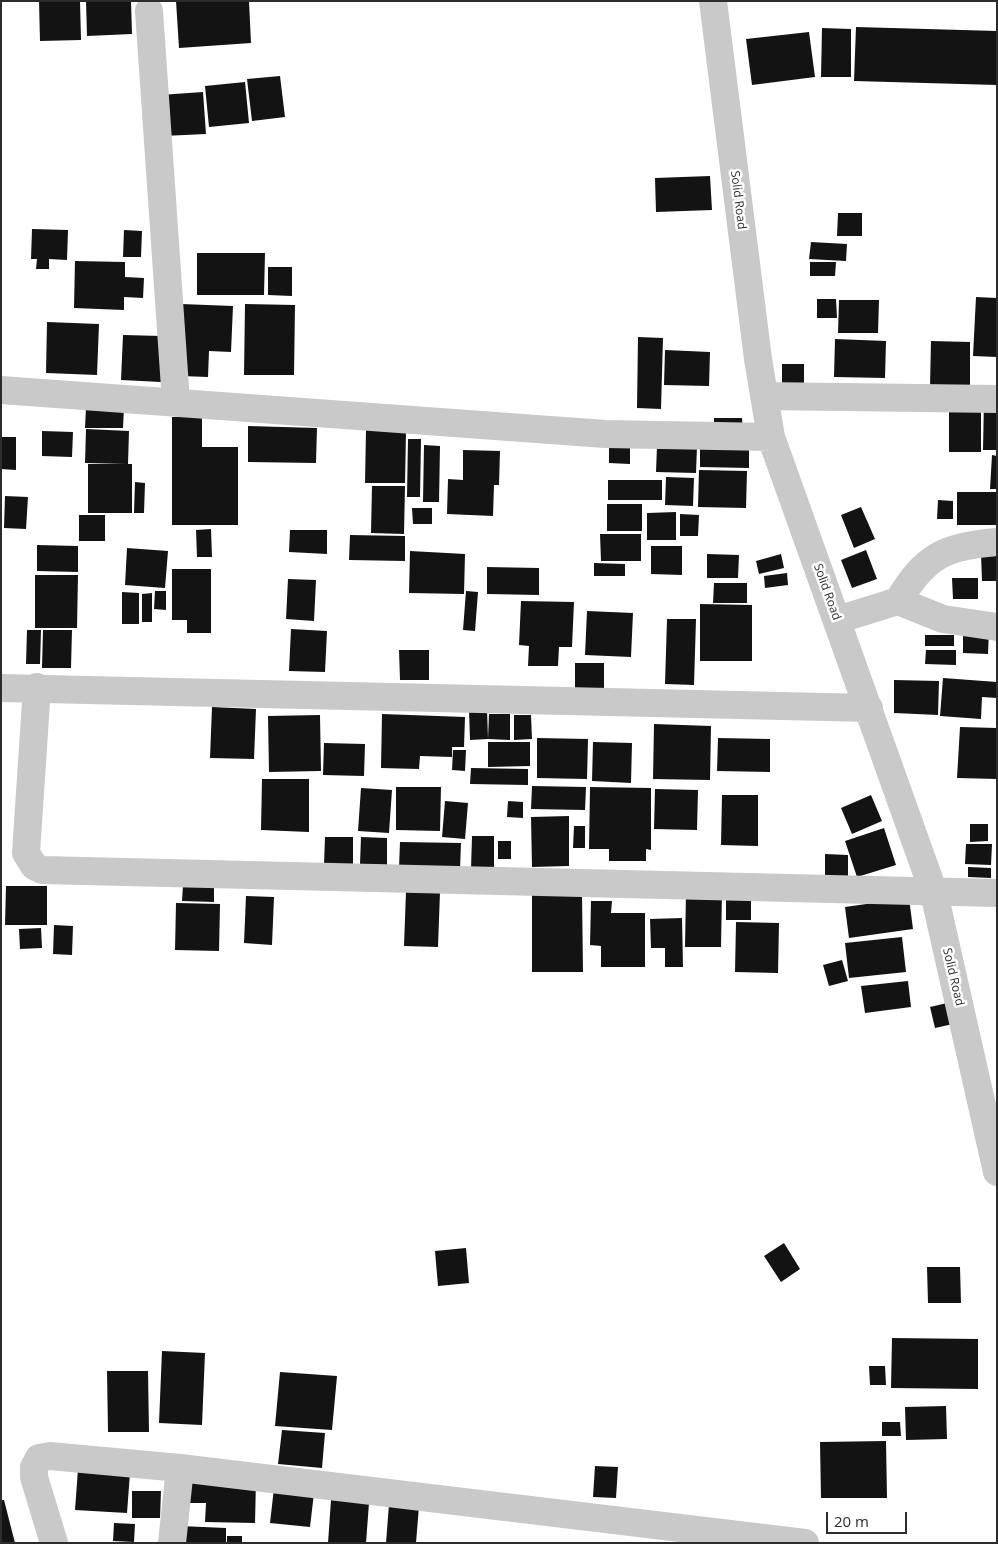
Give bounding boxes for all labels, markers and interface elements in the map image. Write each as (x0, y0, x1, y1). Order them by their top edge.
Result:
street label: Solid Road (727, 170, 749, 230)
street label: Solid Road (810, 562, 844, 622)
street label: Solid Road (939, 947, 967, 1007)
scale bar (828, 1502, 909, 1534)
text: 20 m (834, 1511, 869, 1531)

